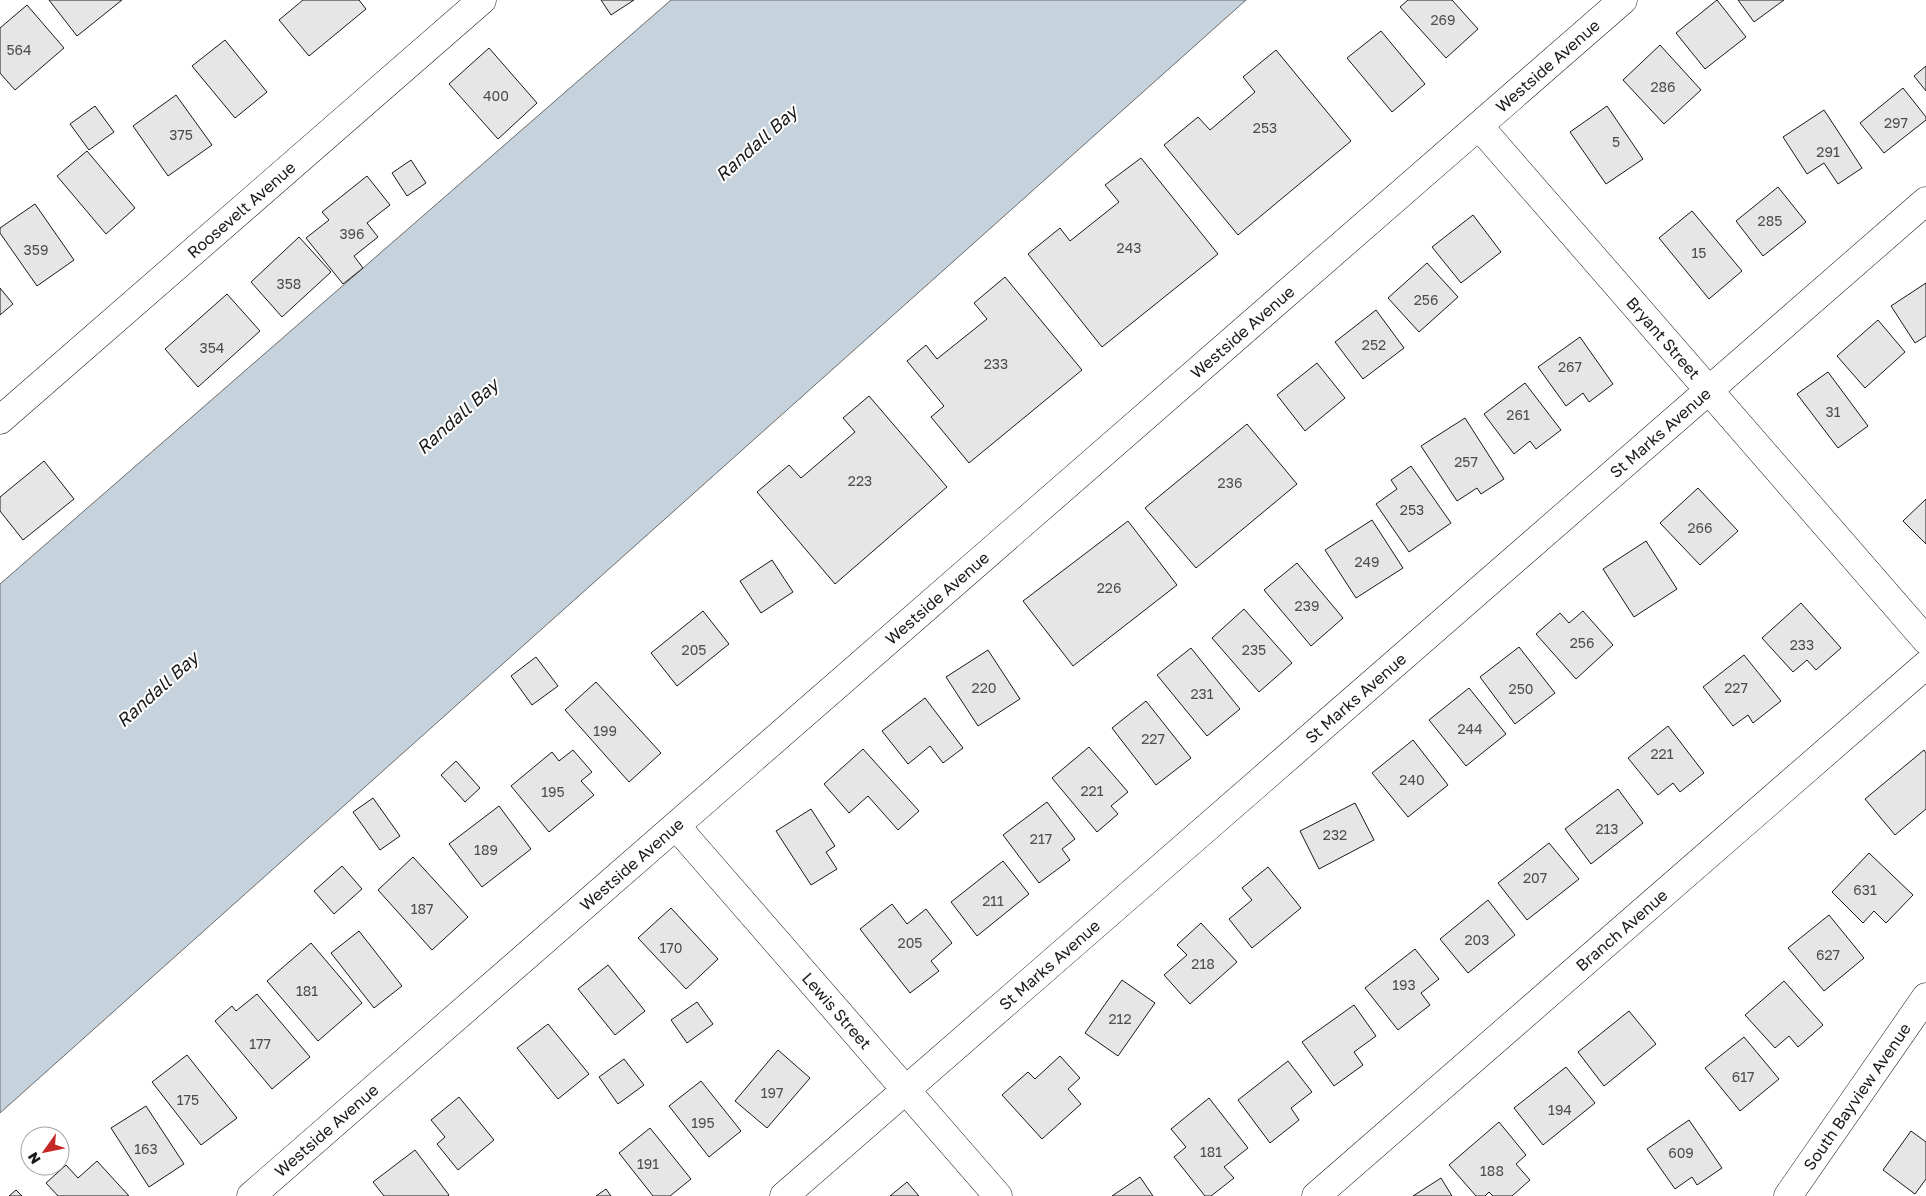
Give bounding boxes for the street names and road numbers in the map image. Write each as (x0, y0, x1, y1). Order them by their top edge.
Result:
street label: Westside Avenue (1491, 15, 1604, 116)
street label: Roosevelt Avenue (183, 157, 299, 262)
street label: Westside Avenue (1186, 281, 1298, 383)
street label: Bryant Street (1622, 293, 1705, 383)
street label: St Marks Avenue (1605, 383, 1715, 482)
street label: Westside Avenue (881, 547, 993, 649)
street label: St Marks Avenue (1301, 649, 1410, 747)
street label: Westside Avenue (576, 813, 688, 915)
street label: Branch Avenue (1572, 885, 1671, 975)
street label: St Marks Avenue (995, 915, 1104, 1014)
street label: Lewis Street (798, 968, 876, 1053)
street label: South Bayview Avenue (1799, 1019, 1915, 1174)
street label: Westside Avenue (270, 1080, 382, 1181)

